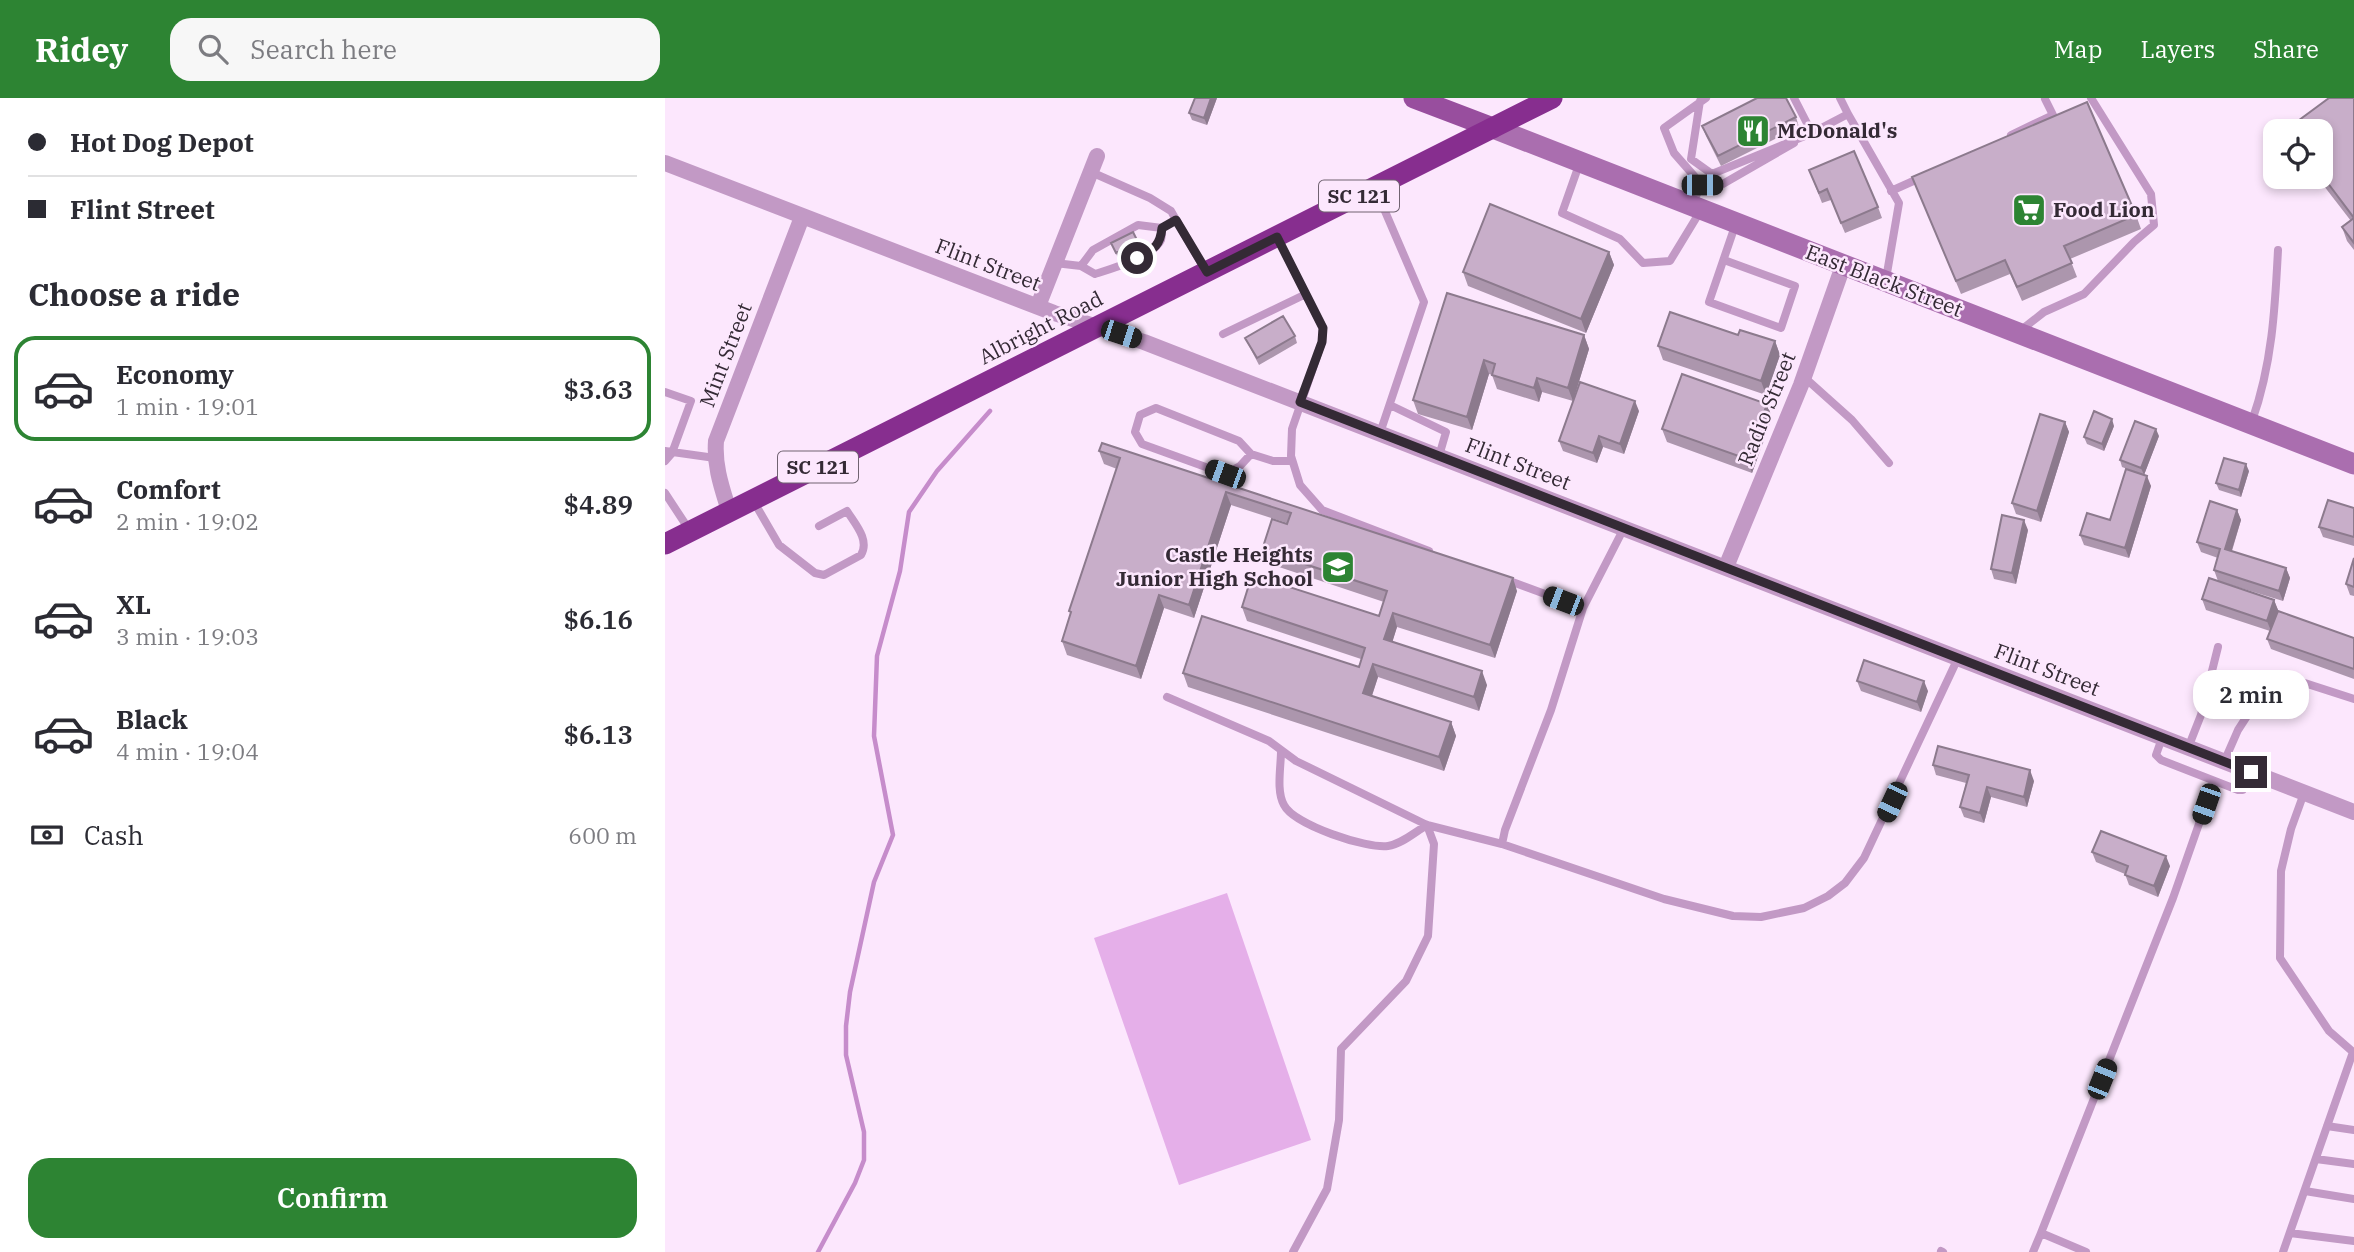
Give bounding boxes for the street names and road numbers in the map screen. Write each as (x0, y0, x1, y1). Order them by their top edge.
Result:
road number: SC 121 (1319, 180, 1399, 212)
street label: Flint Street (932, 231, 1045, 297)
street label: East Black Street (1802, 237, 1967, 323)
street label: Albright Road (974, 284, 1108, 370)
street label: Mint Street (692, 298, 758, 411)
street label: Radio Street (1730, 347, 1802, 470)
street label: Flint Street (1462, 430, 1575, 496)
road number: SC 121 (778, 452, 858, 482)
street label: Flint Street (1991, 636, 2104, 702)

